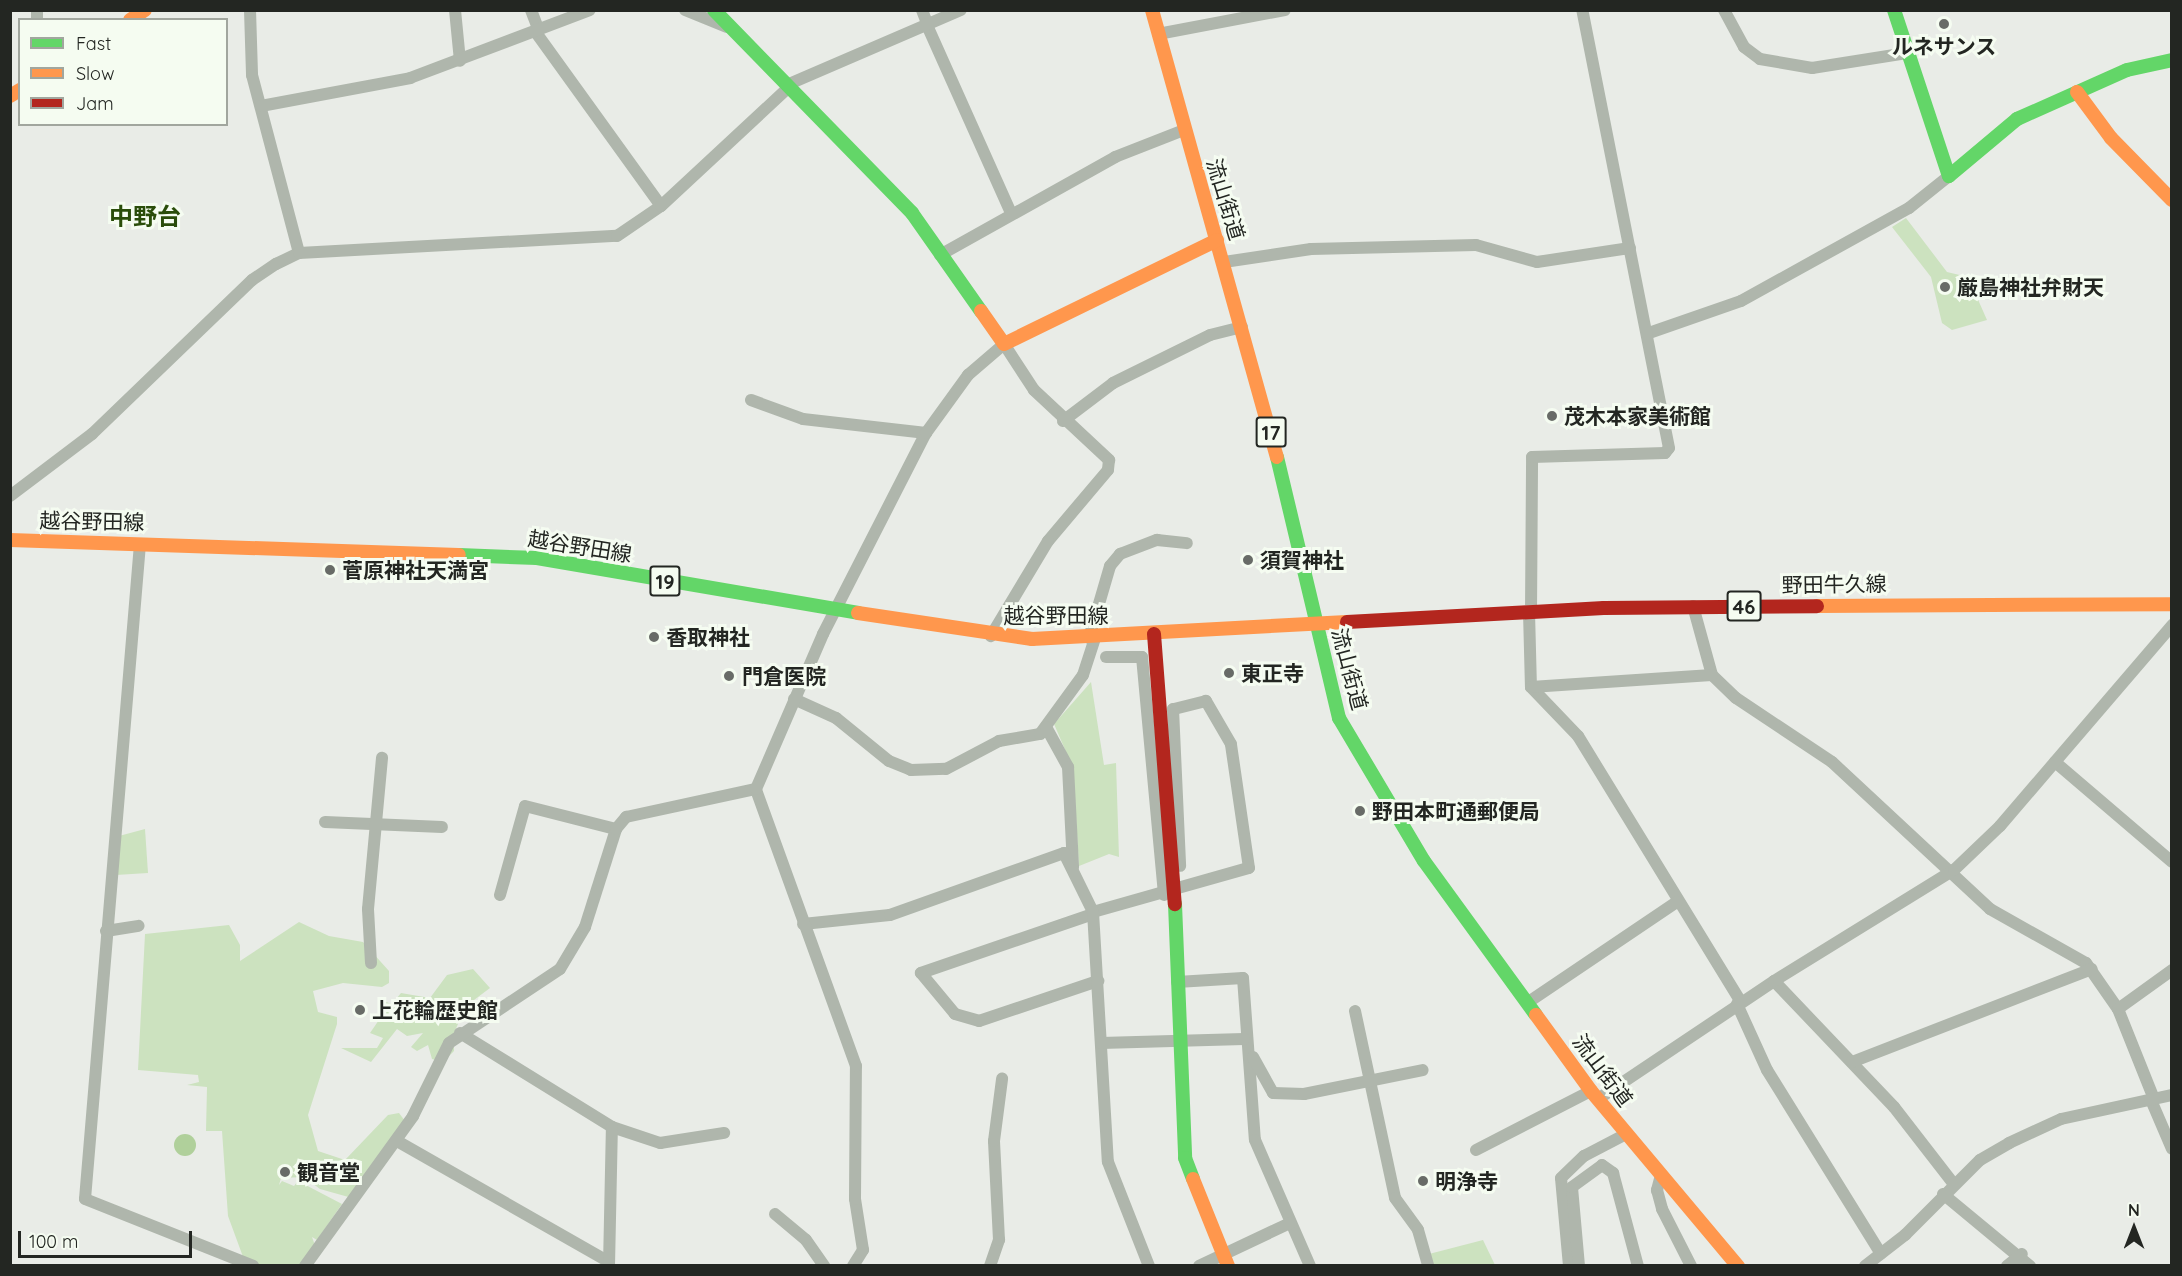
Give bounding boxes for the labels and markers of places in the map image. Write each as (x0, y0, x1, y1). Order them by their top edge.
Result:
marker: ルネサンス (1937, 17, 1951, 31)
place label: ルネサンス (1892, 33, 1996, 59)
place label: 厳島神社弁財天 (1957, 274, 2104, 300)
marker: 厳島神社弁財天 (1938, 280, 1952, 294)
place label: 茂木本家美術館 (1564, 403, 1711, 429)
marker: 茂木本家美術館 (1545, 409, 1559, 423)
place label: 須賀神社 (1260, 547, 1344, 573)
marker: 須賀神社 (1241, 553, 1255, 567)
place label: 菅原神社天満宮 (342, 557, 489, 583)
marker: 菅原神社天満宮 (323, 563, 337, 577)
place label: 香取神社 (666, 624, 750, 650)
marker: 香取神社 (647, 630, 661, 644)
place label: 東正寺 (1241, 660, 1304, 686)
place label: 門倉医院 (742, 663, 826, 689)
marker: 東正寺 (1222, 666, 1236, 680)
marker: 門倉医院 (720, 667, 738, 685)
place label: 野田本町通郵便局 (1372, 798, 1540, 824)
marker: 野田本町通郵便局 (1353, 804, 1367, 818)
place label: 上花輪歴史館 (372, 997, 498, 1023)
marker: 上花輪歴史館 (353, 1003, 367, 1017)
place label: 観音堂 (297, 1159, 360, 1185)
marker: 観音堂 (278, 1165, 292, 1179)
place label: 明浄寺 (1435, 1168, 1498, 1194)
marker: 明浄寺 (1416, 1174, 1430, 1188)

